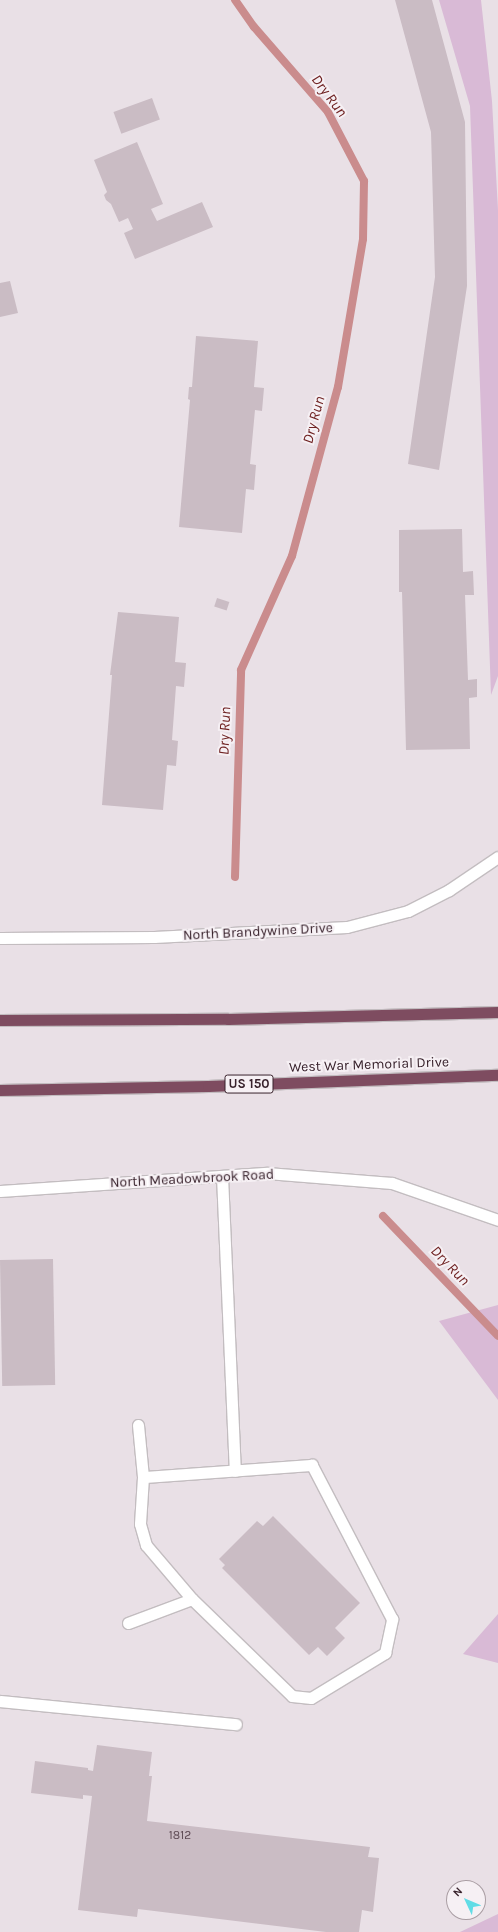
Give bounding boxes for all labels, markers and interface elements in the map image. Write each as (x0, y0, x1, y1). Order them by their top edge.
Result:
water label: Dry Run (307, 71, 351, 121)
water label: Dry Run (299, 394, 329, 446)
water label: Dry Run (215, 706, 235, 756)
street label: North Brandywine Drive (183, 920, 333, 944)
street label: West War Memorial Drive (289, 1054, 449, 1076)
road number: US 150 (224, 1073, 274, 1095)
street label: North Meadowbrook Road (110, 1166, 274, 1192)
water label: Dry Run (427, 1242, 473, 1290)
house number: 1812 (169, 1829, 191, 1843)
north arrow (446, 1880, 486, 1920)
text: N (450, 1885, 465, 1899)

